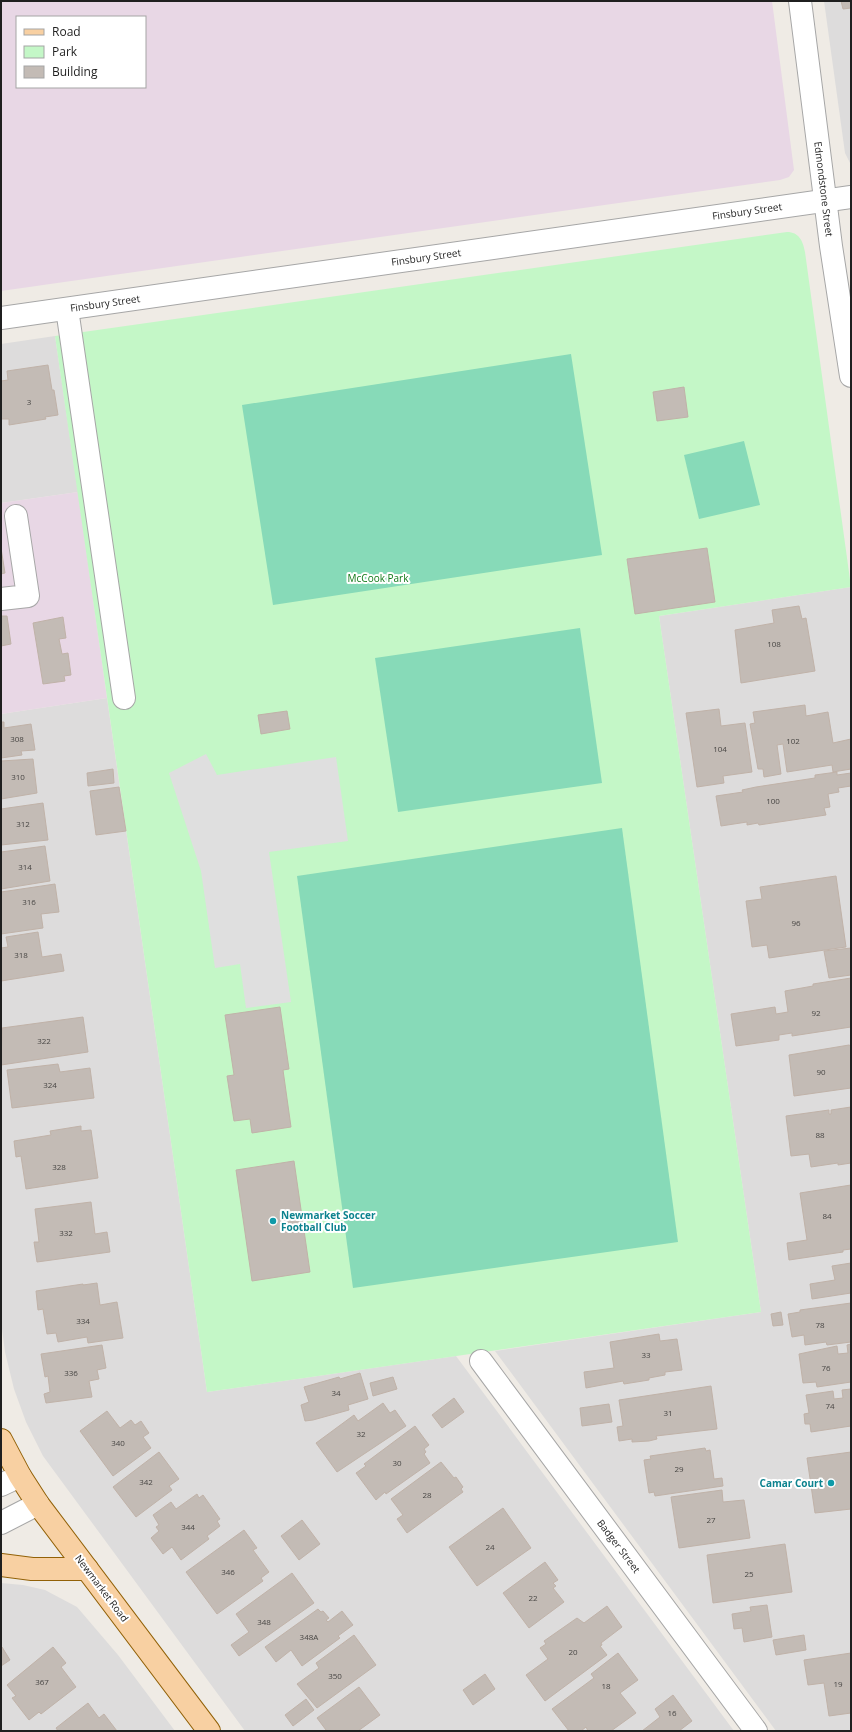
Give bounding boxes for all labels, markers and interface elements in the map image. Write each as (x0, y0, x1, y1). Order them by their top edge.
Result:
legend (16, 16, 146, 88)
text: Road (52, 23, 81, 40)
text: Park (52, 43, 78, 60)
text: Building (52, 63, 98, 80)
street label: Edmondstone Street (811, 141, 837, 238)
street label: Finsbury Street (711, 199, 783, 223)
street label: Finsbury Street (390, 245, 462, 269)
street label: Finsbury Street (69, 291, 141, 315)
house number: 3 (27, 396, 32, 407)
park label: McCook Park (348, 571, 409, 585)
house number: 108 (767, 638, 781, 649)
house number: 308 (10, 733, 24, 744)
house number: 102 (786, 735, 800, 746)
house number: 104 (713, 743, 727, 754)
house number: 310 (11, 771, 25, 782)
house number: 100 (766, 795, 780, 806)
house number: 312 (16, 818, 30, 829)
house number: 314 (18, 861, 32, 872)
house number: 316 (22, 896, 36, 907)
house number: 96 (791, 917, 801, 928)
house number: 318 (14, 949, 28, 960)
house number: 92 (811, 1007, 821, 1018)
house number: 322 (37, 1035, 51, 1046)
house number: 90 (816, 1066, 826, 1077)
house number: 324 (43, 1079, 57, 1090)
house number: 88 (815, 1129, 825, 1140)
house number: 328 (52, 1161, 66, 1172)
place label: Newmarket Soccer Football Club (281, 1208, 376, 1234)
house number: 84 (822, 1210, 832, 1221)
marker: Newmarket Soccer Football Club (268, 1216, 278, 1226)
house number: 332 (59, 1227, 73, 1238)
house number: 334 (76, 1315, 90, 1326)
house number: 78 (815, 1319, 825, 1330)
house number: 33 (641, 1349, 651, 1360)
house number: 76 (821, 1362, 831, 1373)
house number: 336 (64, 1367, 78, 1378)
house number: 34 (331, 1387, 341, 1398)
house number: 74 (825, 1400, 835, 1411)
house number: 31 (663, 1407, 673, 1418)
house number: 32 (356, 1428, 366, 1439)
house number: 340 (111, 1437, 125, 1448)
house number: 30 (392, 1457, 402, 1468)
house number: 29 (674, 1463, 684, 1474)
house number: 342 (139, 1476, 153, 1487)
place label: Camar Court (760, 1476, 824, 1490)
marker: Camar Court (826, 1478, 836, 1488)
house number: 28 (422, 1489, 432, 1500)
house number: 27 (706, 1514, 716, 1525)
street label: Badger Street (594, 1516, 644, 1576)
house number: 344 (181, 1521, 195, 1532)
house number: 24 (485, 1541, 495, 1552)
street label: Newmarket Road (72, 1552, 132, 1624)
house number: 346 (221, 1566, 235, 1577)
house number: 25 (744, 1568, 754, 1579)
house number: 22 (528, 1592, 538, 1603)
house number: 348 (257, 1616, 271, 1627)
house number: 348A (300, 1631, 319, 1642)
house number: 20 (568, 1646, 578, 1657)
house number: 350 (328, 1670, 342, 1681)
house number: 367 (35, 1676, 49, 1687)
house number: 19 (833, 1678, 843, 1689)
house number: 18 (601, 1680, 611, 1691)
house number: 16 (667, 1707, 677, 1718)

